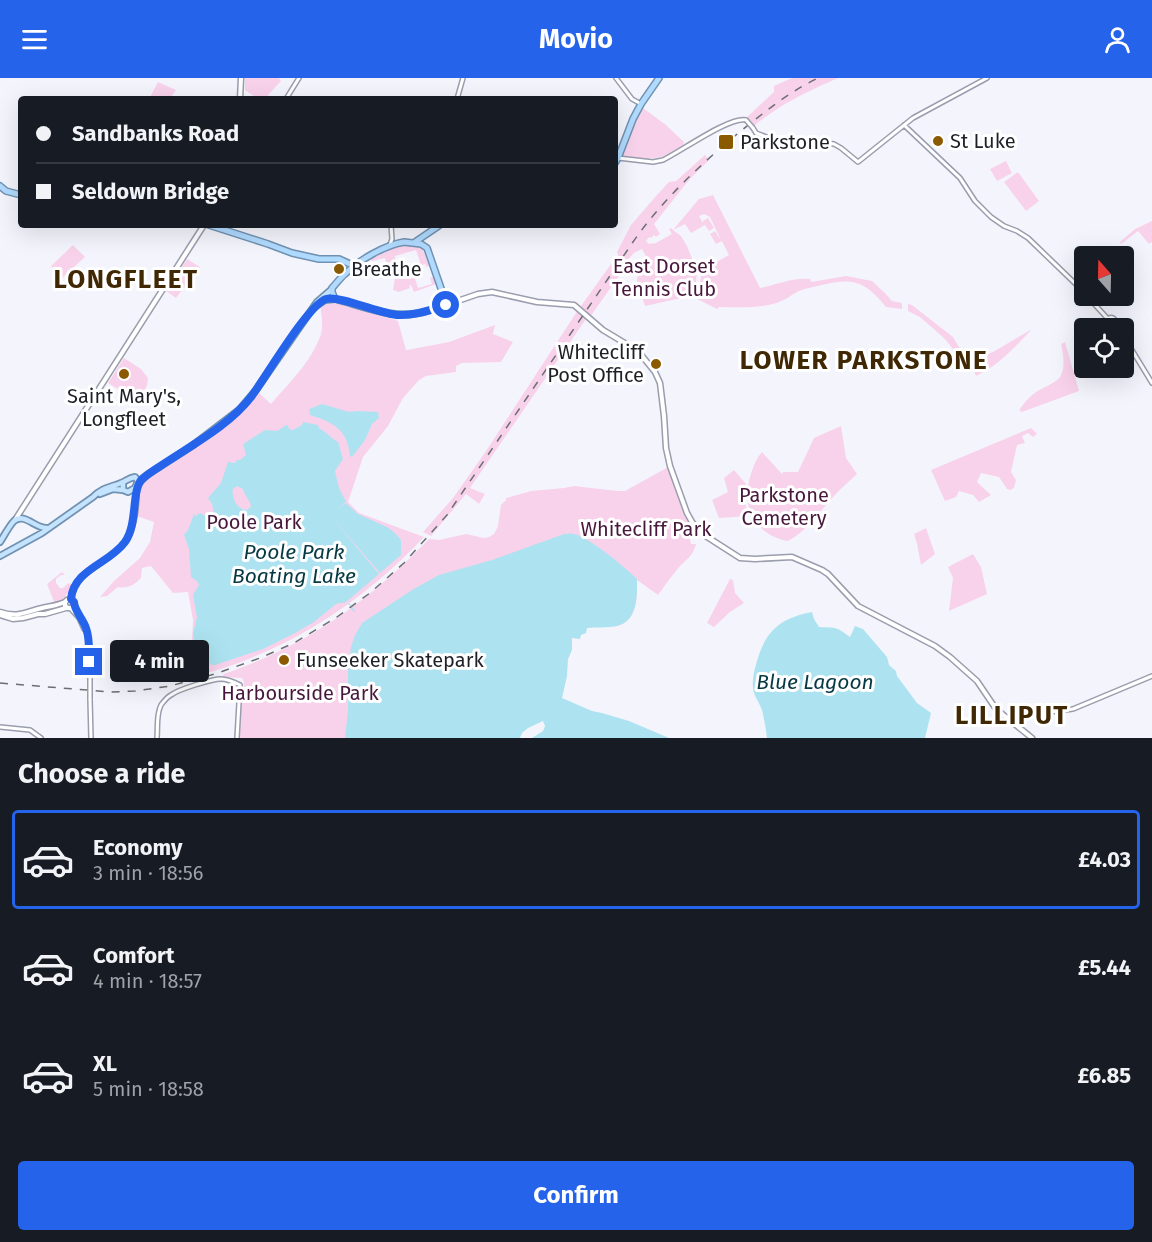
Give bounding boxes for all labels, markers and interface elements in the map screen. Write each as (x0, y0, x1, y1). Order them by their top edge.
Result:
icon: menu (18, 23, 51, 56)
text: Movio (539, 23, 613, 55)
icon: person (1101, 23, 1134, 56)
text: Sandbanks Road (72, 120, 239, 147)
place label: St Luke (950, 129, 1016, 153)
place label: Parkstone (740, 130, 830, 154)
marker: Parkstone (717, 133, 735, 151)
marker: St Luke (931, 134, 945, 148)
text: Seldown Bridge (72, 178, 229, 205)
north arrow (1074, 246, 1134, 306)
map controls (1074, 246, 1134, 378)
park label: East Dorset Tennis Club (612, 254, 716, 301)
place label: Breathe (351, 257, 422, 281)
marker: Breathe (332, 262, 346, 276)
district label: LONGFLEET (53, 264, 199, 295)
route start (432, 291, 459, 318)
button: locate (1074, 318, 1134, 378)
place label: Whitecliff Post Office (547, 340, 645, 387)
district label: LOWER PARKSTONE (740, 345, 988, 376)
marker: Whitecliff Post Office (649, 357, 663, 371)
marker: Saint Mary's, Longfleet (117, 367, 131, 381)
place label: Saint Mary's, Longfleet (67, 384, 181, 431)
park label: Parkstone Cemetery (739, 483, 829, 530)
park label: Poole Park (206, 510, 303, 534)
park label: Whitecliff Park (581, 517, 712, 541)
water label: Poole Park Boating Lake (232, 539, 356, 589)
callout: 4 min (110, 641, 209, 683)
route end (75, 648, 102, 675)
place label: Funseeker Skatepark (296, 648, 484, 672)
text: 4 min (134, 649, 185, 673)
marker: Funseeker Skatepark (277, 653, 291, 667)
water label: Blue Lagoon (756, 669, 874, 695)
park label: Harbourside Park (221, 681, 379, 705)
district label: LILLIPUT (955, 700, 1069, 731)
text: Choose a ride (18, 758, 185, 790)
icon: car (21, 833, 75, 887)
text: Economy (93, 834, 182, 861)
text: £4.03 (1078, 846, 1131, 873)
text: 3 min · 18:56 (93, 861, 203, 885)
icon: car (21, 941, 75, 995)
text: Comfort (93, 942, 174, 969)
text: £5.44 (1078, 954, 1131, 981)
text: 4 min · 18:57 (93, 969, 202, 993)
icon: car (21, 1049, 75, 1103)
text: XL (93, 1050, 117, 1077)
text: £6.85 (1078, 1062, 1131, 1089)
text: 5 min · 18:58 (93, 1077, 204, 1101)
button: Confirm (18, 1161, 1134, 1230)

